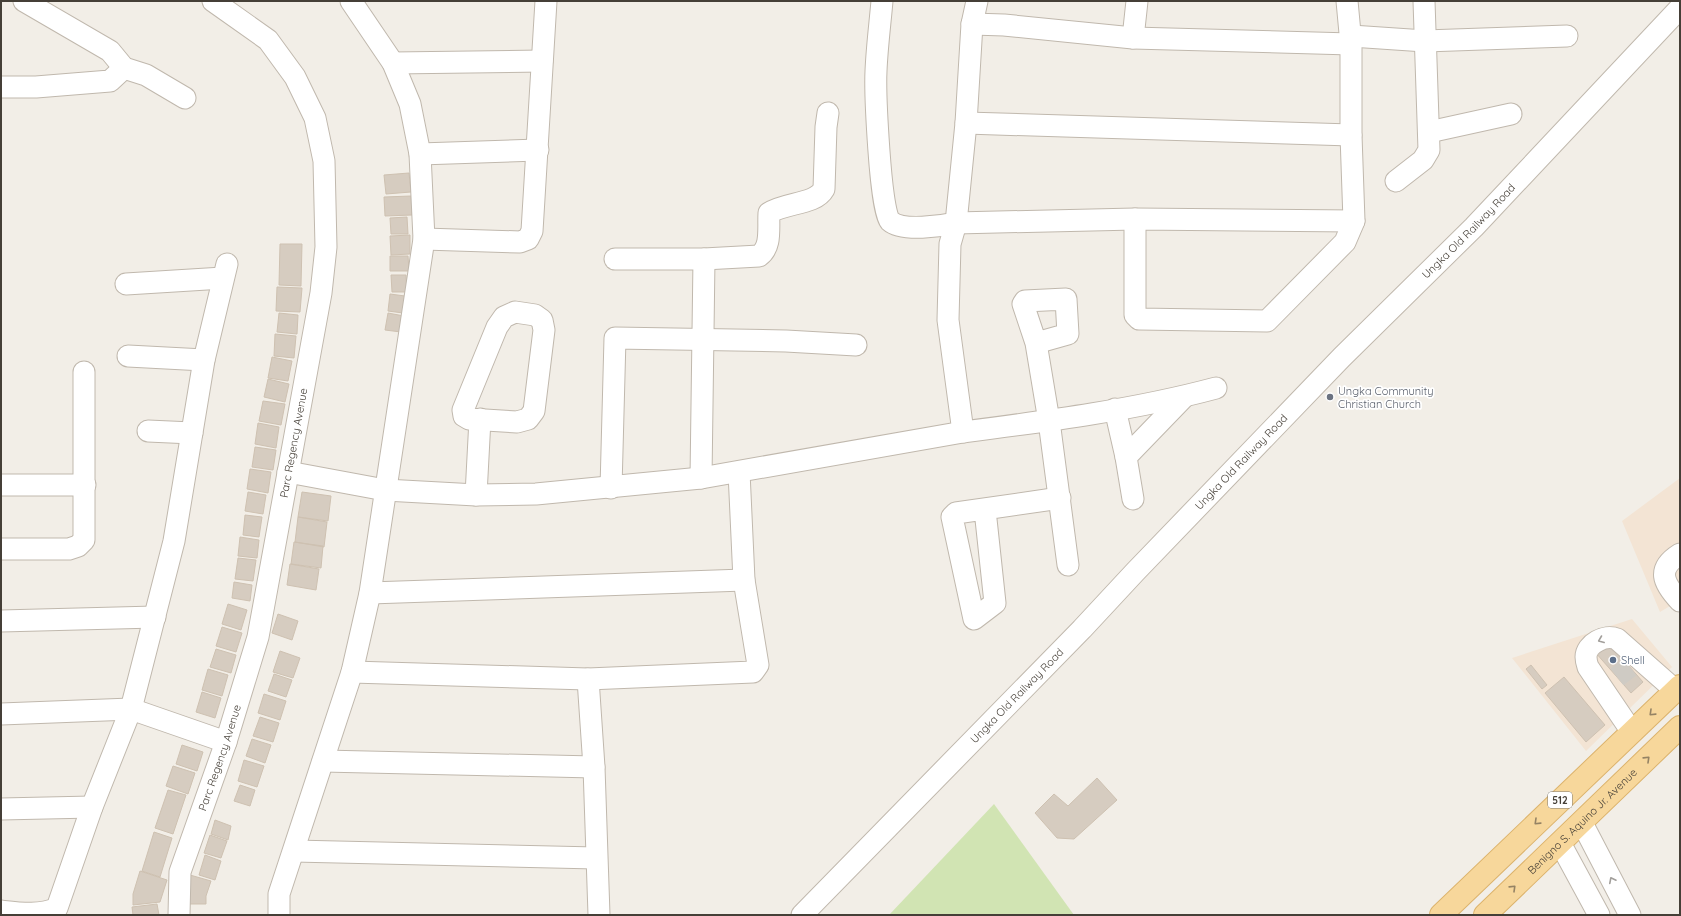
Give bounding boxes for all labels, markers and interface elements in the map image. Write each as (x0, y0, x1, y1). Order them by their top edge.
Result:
street label: Ungka Old Railway Road (1419, 181, 1518, 282)
place label: Ungka Community Christian Church (1338, 384, 1433, 411)
street label: Parc Regency Avenue (277, 387, 310, 499)
marker: Ungka Community Christian Church (1325, 392, 1335, 402)
street label: Ungka Old Railway Road (1192, 411, 1290, 513)
one-way arrow (1597, 636, 1604, 644)
street label: Ungka Old Railway Road (967, 645, 1066, 746)
place label: Shell (1621, 653, 1645, 667)
marker: Shell (1608, 655, 1618, 665)
street label: Parc Regency Avenue (195, 703, 244, 813)
one-way arrow (1649, 708, 1657, 716)
one-way arrow (1642, 756, 1650, 764)
street label: Benigno S. Aquino Jr. Avenue (1525, 765, 1640, 877)
road number: 512 (1548, 792, 1572, 808)
one-way arrow (1534, 817, 1542, 825)
one-way arrow (1609, 877, 1616, 885)
one-way arrow (1508, 885, 1516, 893)

